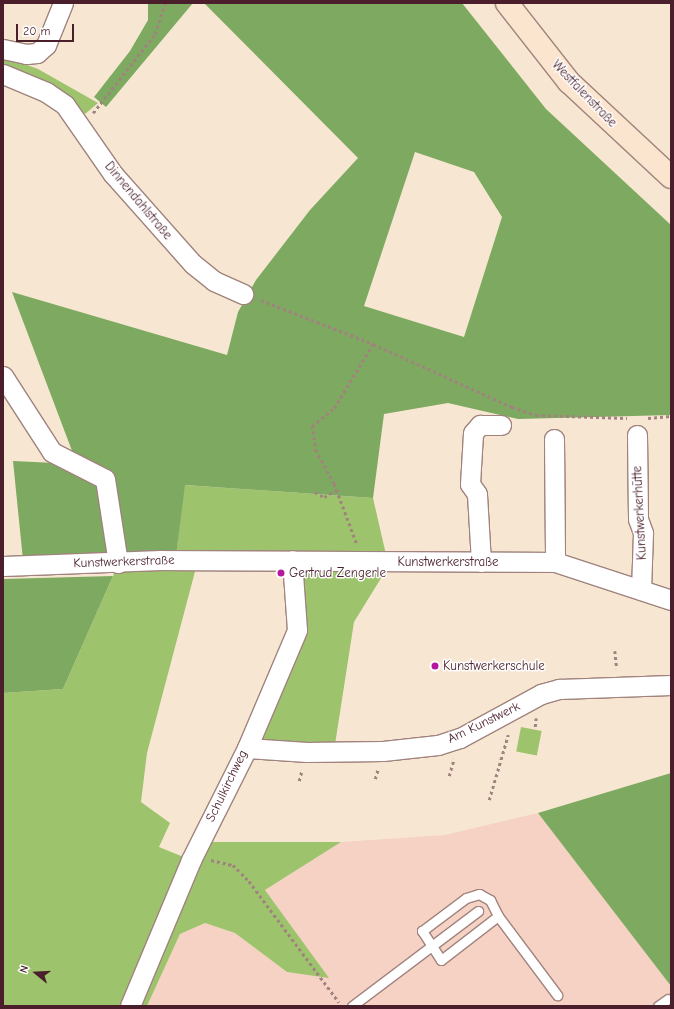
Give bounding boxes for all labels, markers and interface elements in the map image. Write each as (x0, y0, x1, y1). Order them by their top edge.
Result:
scale bar (18, 16, 76, 42)
text: 20 m (23, 24, 51, 38)
street label: Westfalenstraße (548, 57, 620, 131)
street label: Dinnendahlstraße (101, 159, 175, 243)
street label: Kunstwerkerhütte (630, 465, 650, 561)
street label: Kunstwerkerstraße (73, 552, 175, 572)
street label: Kunstwerkerstraße (397, 554, 499, 570)
place label: Gertrud Zengerle (289, 565, 386, 581)
marker: Gertrud Zengerle (276, 568, 286, 578)
place label: Kunstwerkerschule (443, 658, 545, 674)
marker: Kunstwerkerschule (430, 661, 440, 671)
street label: Am Kunstwerk (445, 699, 523, 747)
street label: Schulkirchweg (203, 747, 251, 825)
north arrow (16, 953, 56, 993)
text: N (17, 964, 31, 975)

